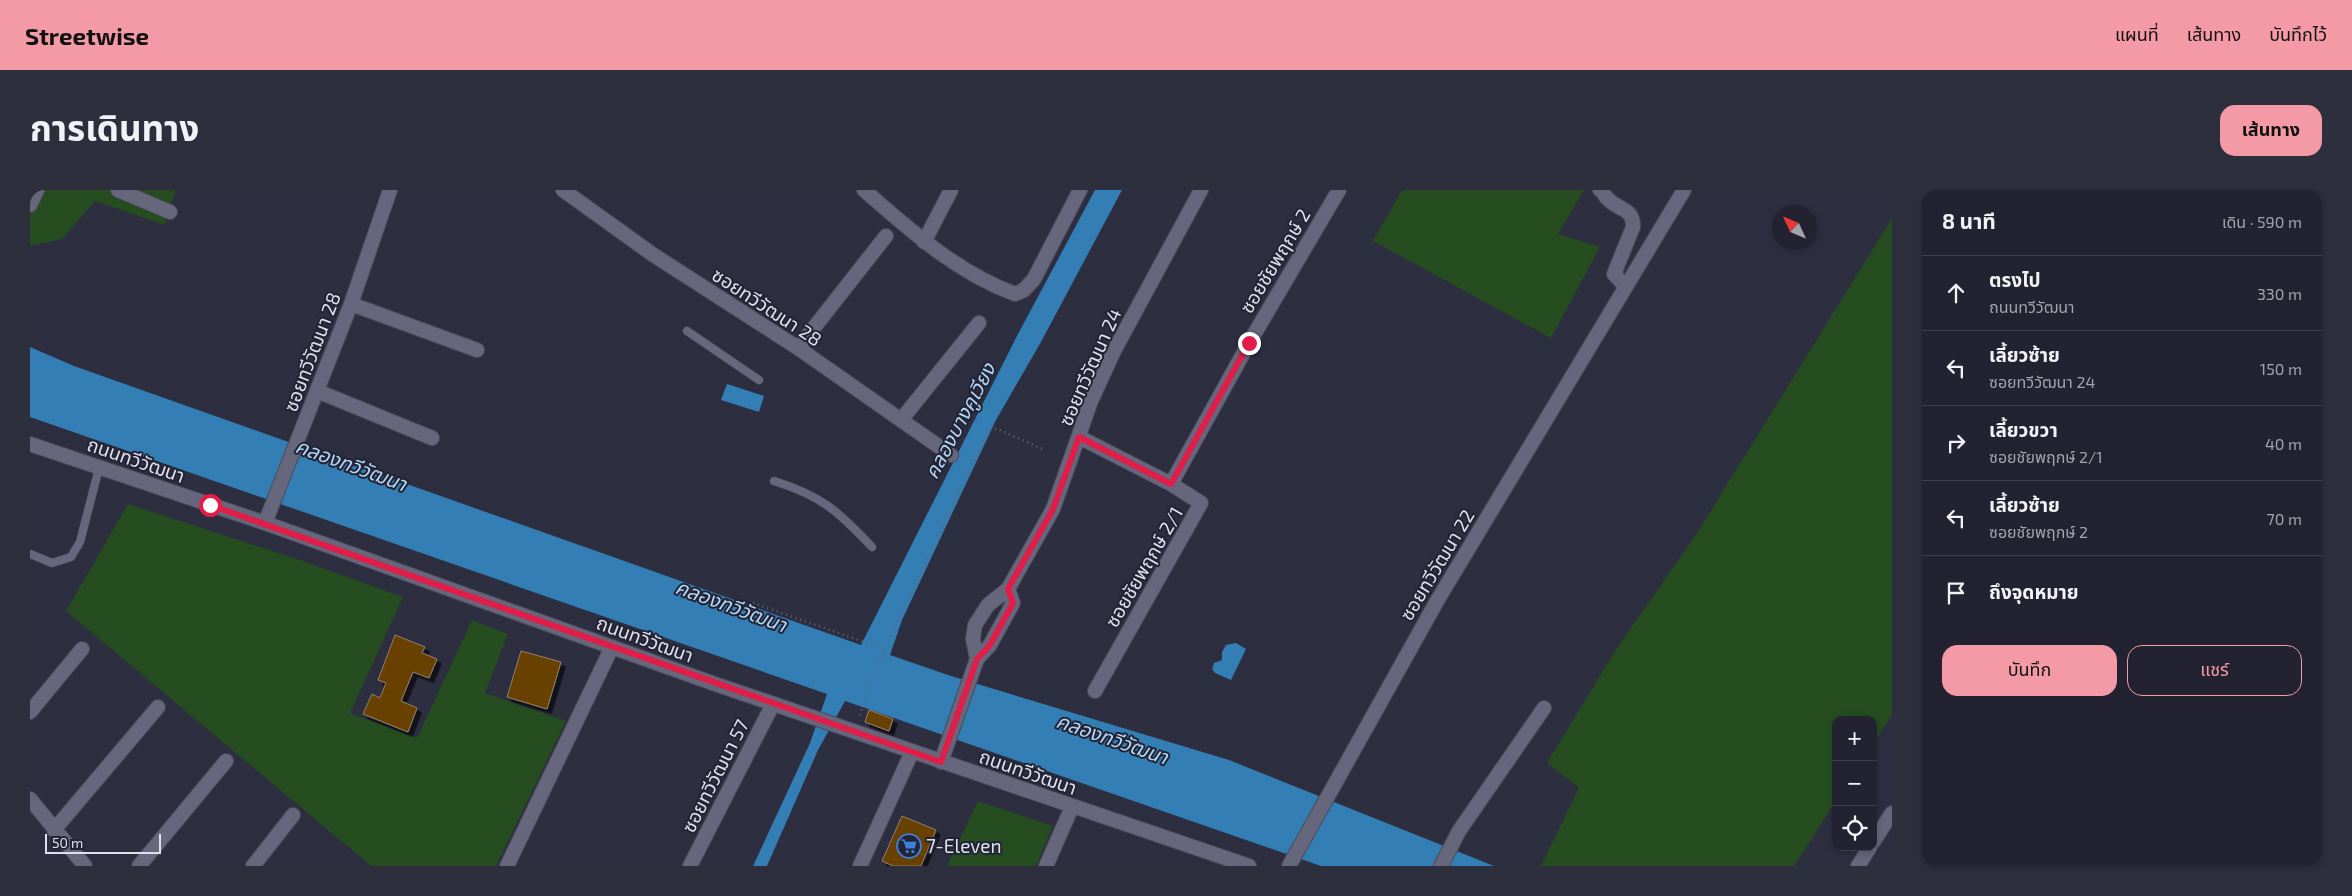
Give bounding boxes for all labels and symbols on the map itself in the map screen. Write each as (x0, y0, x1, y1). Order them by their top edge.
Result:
street label: ซอยชัยพฤกษ์ 2 (1234, 204, 1315, 317)
north arrow (1772, 205, 1817, 250)
street label: ซอยทวีวัฒนา 28 (708, 263, 826, 351)
street label: ซอยทวีวัฒนา 28 (278, 289, 345, 415)
street label: ซอยทวีวัฒนา 24 (1053, 304, 1126, 429)
route end (1238, 332, 1261, 355)
water label: คลองบางคูเวียง (919, 358, 1002, 483)
street label: ถนนทวีวัฒนา (84, 432, 188, 487)
water label: คลองทวีวัฒนา (293, 433, 411, 496)
route start (199, 494, 222, 517)
street label: ซอยชัยพฤกษ์ 2/1 (1100, 503, 1187, 631)
street label: ซอยทวีวัฒนา 22 (1394, 505, 1479, 624)
water label: คลองทวีวัฒนา (673, 574, 791, 637)
street label: ถนนทวีวัฒนา (594, 610, 697, 667)
water label: คลองทวีวัฒนา (1053, 708, 1172, 769)
street label: ซอยทวีวัฒนา 57 (676, 715, 753, 836)
street label: ถนนทวีวัฒนา (976, 744, 1080, 799)
scale bar (45, 831, 161, 854)
supermarket icon: 7-Eleven (896, 833, 922, 859)
place label: 7-Eleven (926, 834, 1002, 857)

